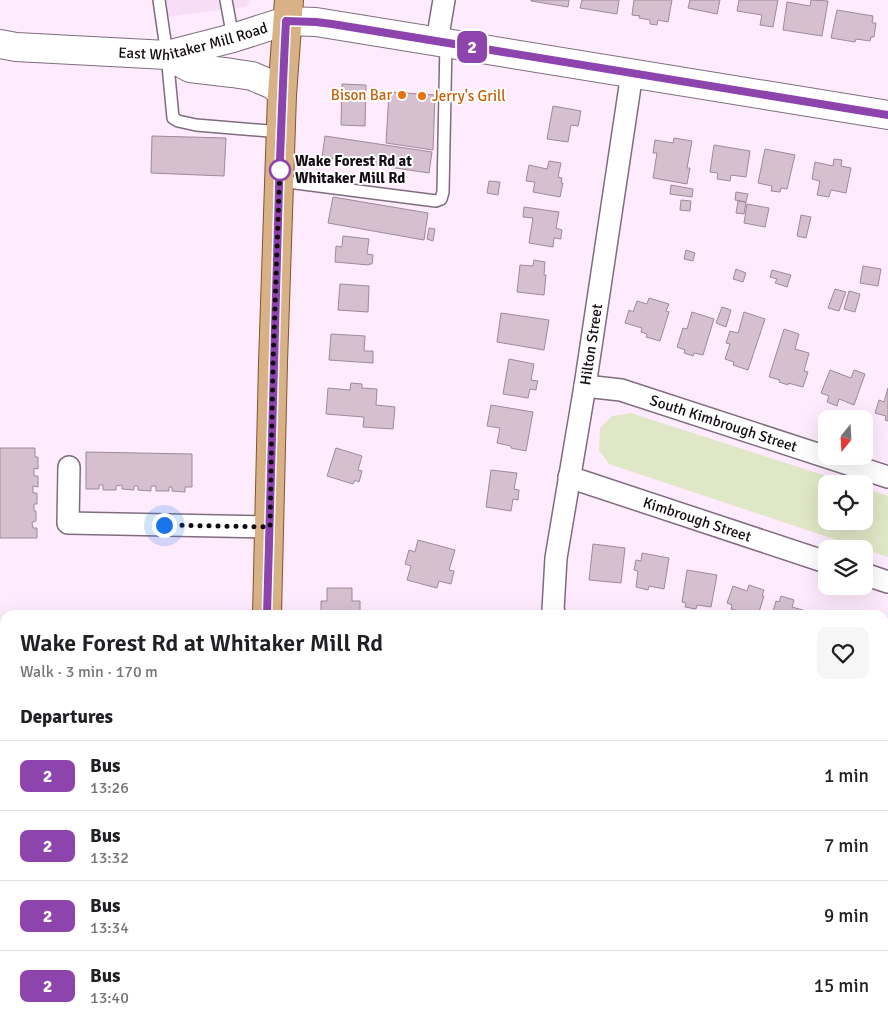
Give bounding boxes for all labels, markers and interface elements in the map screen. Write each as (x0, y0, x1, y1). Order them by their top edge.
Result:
street label: East Whitaker Mill Road (118, 18, 270, 64)
line badge: 2 (456, 31, 488, 63)
text: 2 (467, 36, 477, 58)
place label: Bison Bar (331, 86, 392, 104)
place label: Jerry's Grill (432, 87, 506, 105)
marker: Bison Bar (396, 89, 408, 101)
marker: Jerry's Grill (416, 90, 428, 102)
place label: Wake Forest Rd at Whitaker Mill Rd (295, 152, 412, 187)
marker: Wake Forest Rd at Whitaker Mill Rd (269, 159, 291, 181)
street label: Hilton Street (576, 303, 606, 386)
street label: South Kimbrough Street (648, 391, 799, 456)
north arrow (818, 410, 872, 465)
map controls (818, 410, 873, 595)
button: locate (818, 475, 873, 530)
street label: Kimbrough Street (641, 493, 754, 546)
your location (152, 513, 177, 538)
button: layers (818, 540, 873, 595)
button: heart (817, 627, 869, 679)
text: Wake Forest Rd at Whitaker Mill Rd (20, 628, 383, 658)
text: Walk · 3 min · 170 m (20, 662, 158, 682)
text: Departures (20, 705, 113, 729)
text: Bus (90, 754, 121, 778)
text: 1 min (824, 764, 869, 788)
text: 2 (43, 765, 52, 787)
text: 13:26 (90, 778, 129, 798)
text: Bus (90, 824, 121, 848)
text: 7 min (824, 834, 869, 858)
text: 2 (43, 835, 52, 857)
text: 13:32 (90, 848, 129, 868)
text: Bus (90, 894, 121, 918)
text: 9 min (824, 904, 869, 928)
text: 2 (43, 905, 52, 927)
text: 13:34 (90, 918, 129, 938)
text: Bus (90, 964, 121, 988)
text: 15 min (814, 974, 869, 998)
text: 2 (43, 975, 52, 997)
text: 13:40 (90, 988, 129, 1008)

